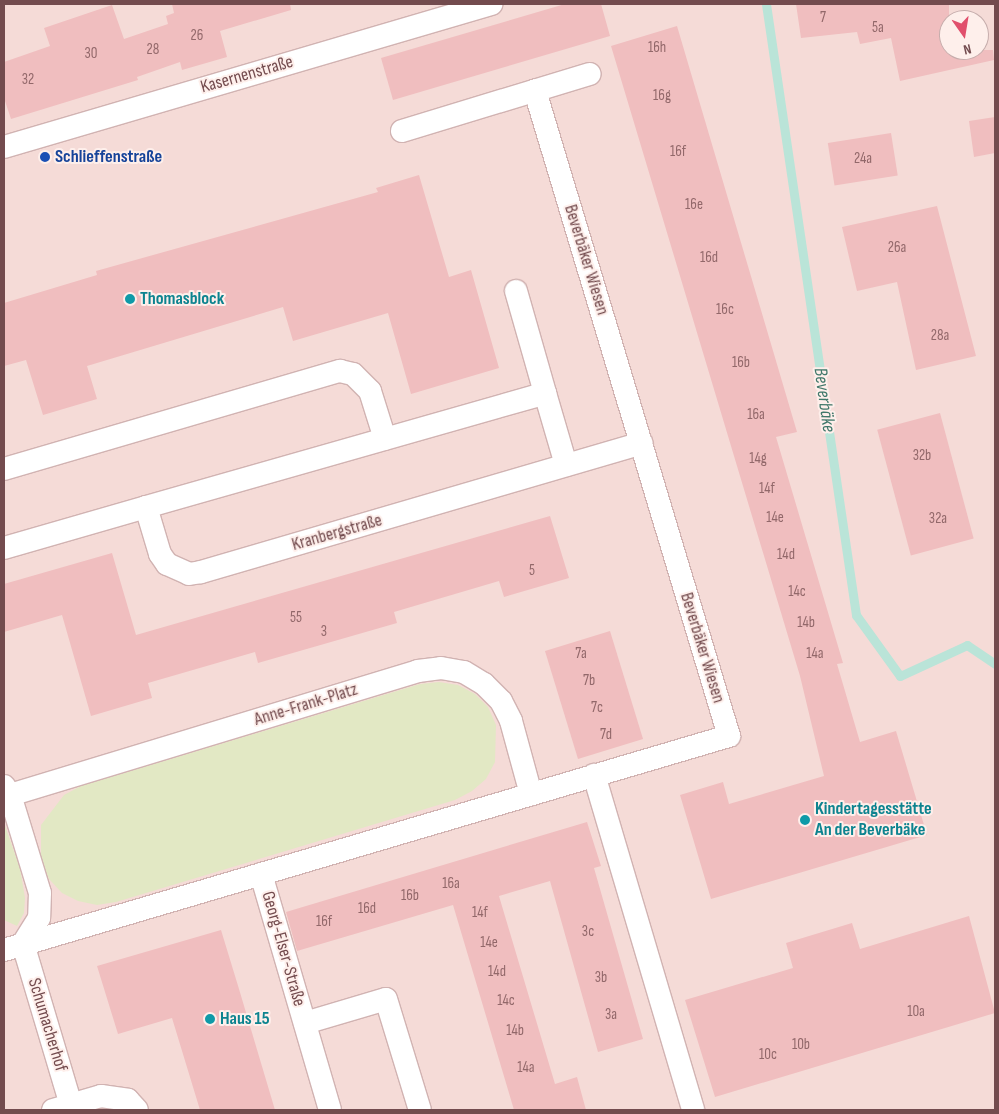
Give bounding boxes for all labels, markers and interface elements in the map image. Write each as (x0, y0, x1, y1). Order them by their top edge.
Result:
house number: 7 (820, 9, 826, 27)
north arrow (939, 10, 989, 60)
house number: 5a (872, 19, 884, 37)
house number: 26 (191, 27, 203, 45)
house number: 16h (648, 39, 666, 57)
text: N (962, 40, 973, 58)
house number: 28 (147, 41, 159, 59)
house number: 30 (85, 45, 97, 63)
street label: Kasernenstraße (198, 52, 296, 98)
house number: 32 (22, 71, 34, 89)
house number: 16g (653, 87, 671, 105)
house number: 16f (670, 143, 686, 161)
place label: Schlieffenstraße (55, 146, 162, 168)
house number: 24a (854, 150, 872, 168)
marker: Schlieffenstraße (39, 151, 51, 163)
house number: 16e (685, 196, 703, 214)
street label: Beverbäker Wiesen (559, 202, 613, 318)
house number: 26a (888, 239, 906, 257)
house number: 16d (700, 249, 718, 267)
place label: Thomasblock (140, 288, 224, 310)
marker: Thomasblock (124, 293, 136, 305)
house number: 16c (716, 301, 734, 319)
house number: 28a (931, 327, 949, 345)
house number: 16b (732, 354, 750, 372)
water label: Beverbäke (808, 366, 840, 434)
house number: 16a (747, 406, 765, 424)
house number: 32b (913, 447, 931, 465)
house number: 14g (749, 450, 767, 468)
house number: 14f (759, 480, 775, 498)
house number: 14e (766, 509, 784, 527)
street label: Kranbergstraße (289, 510, 385, 556)
house number: 32a (929, 510, 947, 528)
house number: 14d (777, 546, 795, 564)
house number: 5 (529, 562, 535, 580)
house number: 14c (788, 583, 806, 601)
street label: Beverbäker Wiesen (675, 590, 729, 706)
house number: 55 (290, 609, 302, 627)
house number: 14b (797, 614, 815, 632)
house number: 3 (321, 623, 327, 641)
house number: 7a (575, 645, 587, 663)
house number: 14a (806, 645, 824, 663)
house number: 7b (583, 672, 595, 690)
street label: Anne-Frank-Platz (252, 679, 360, 731)
house number: 7c (591, 699, 603, 717)
house number: 7d (600, 726, 612, 744)
place label: Kindertagesstätte An der Beverbäke (815, 799, 932, 842)
marker: Kindertagesstätte An der Beverbäke (799, 814, 811, 826)
house number: 16a (442, 875, 460, 893)
house number: 16b (401, 887, 419, 905)
street label: Georg-Elser-Straße (256, 889, 310, 1009)
house number: 16d (358, 900, 376, 918)
house number: 14f (472, 904, 488, 922)
house number: 16f (316, 913, 332, 931)
house number: 3c (582, 923, 594, 941)
house number: 14e (480, 934, 498, 952)
house number: 14d (488, 963, 506, 981)
house number: 3b (595, 969, 607, 987)
street label: Schumacherhof (23, 976, 71, 1074)
house number: 14c (497, 992, 515, 1010)
house number: 10a (907, 1003, 925, 1021)
house number: 3a (605, 1006, 617, 1024)
place label: Haus 15 (220, 1008, 270, 1030)
marker: Haus 15 (204, 1013, 216, 1025)
house number: 14b (506, 1022, 524, 1040)
house number: 10b (792, 1036, 810, 1054)
house number: 10c (759, 1046, 777, 1064)
house number: 14a (517, 1059, 535, 1077)

